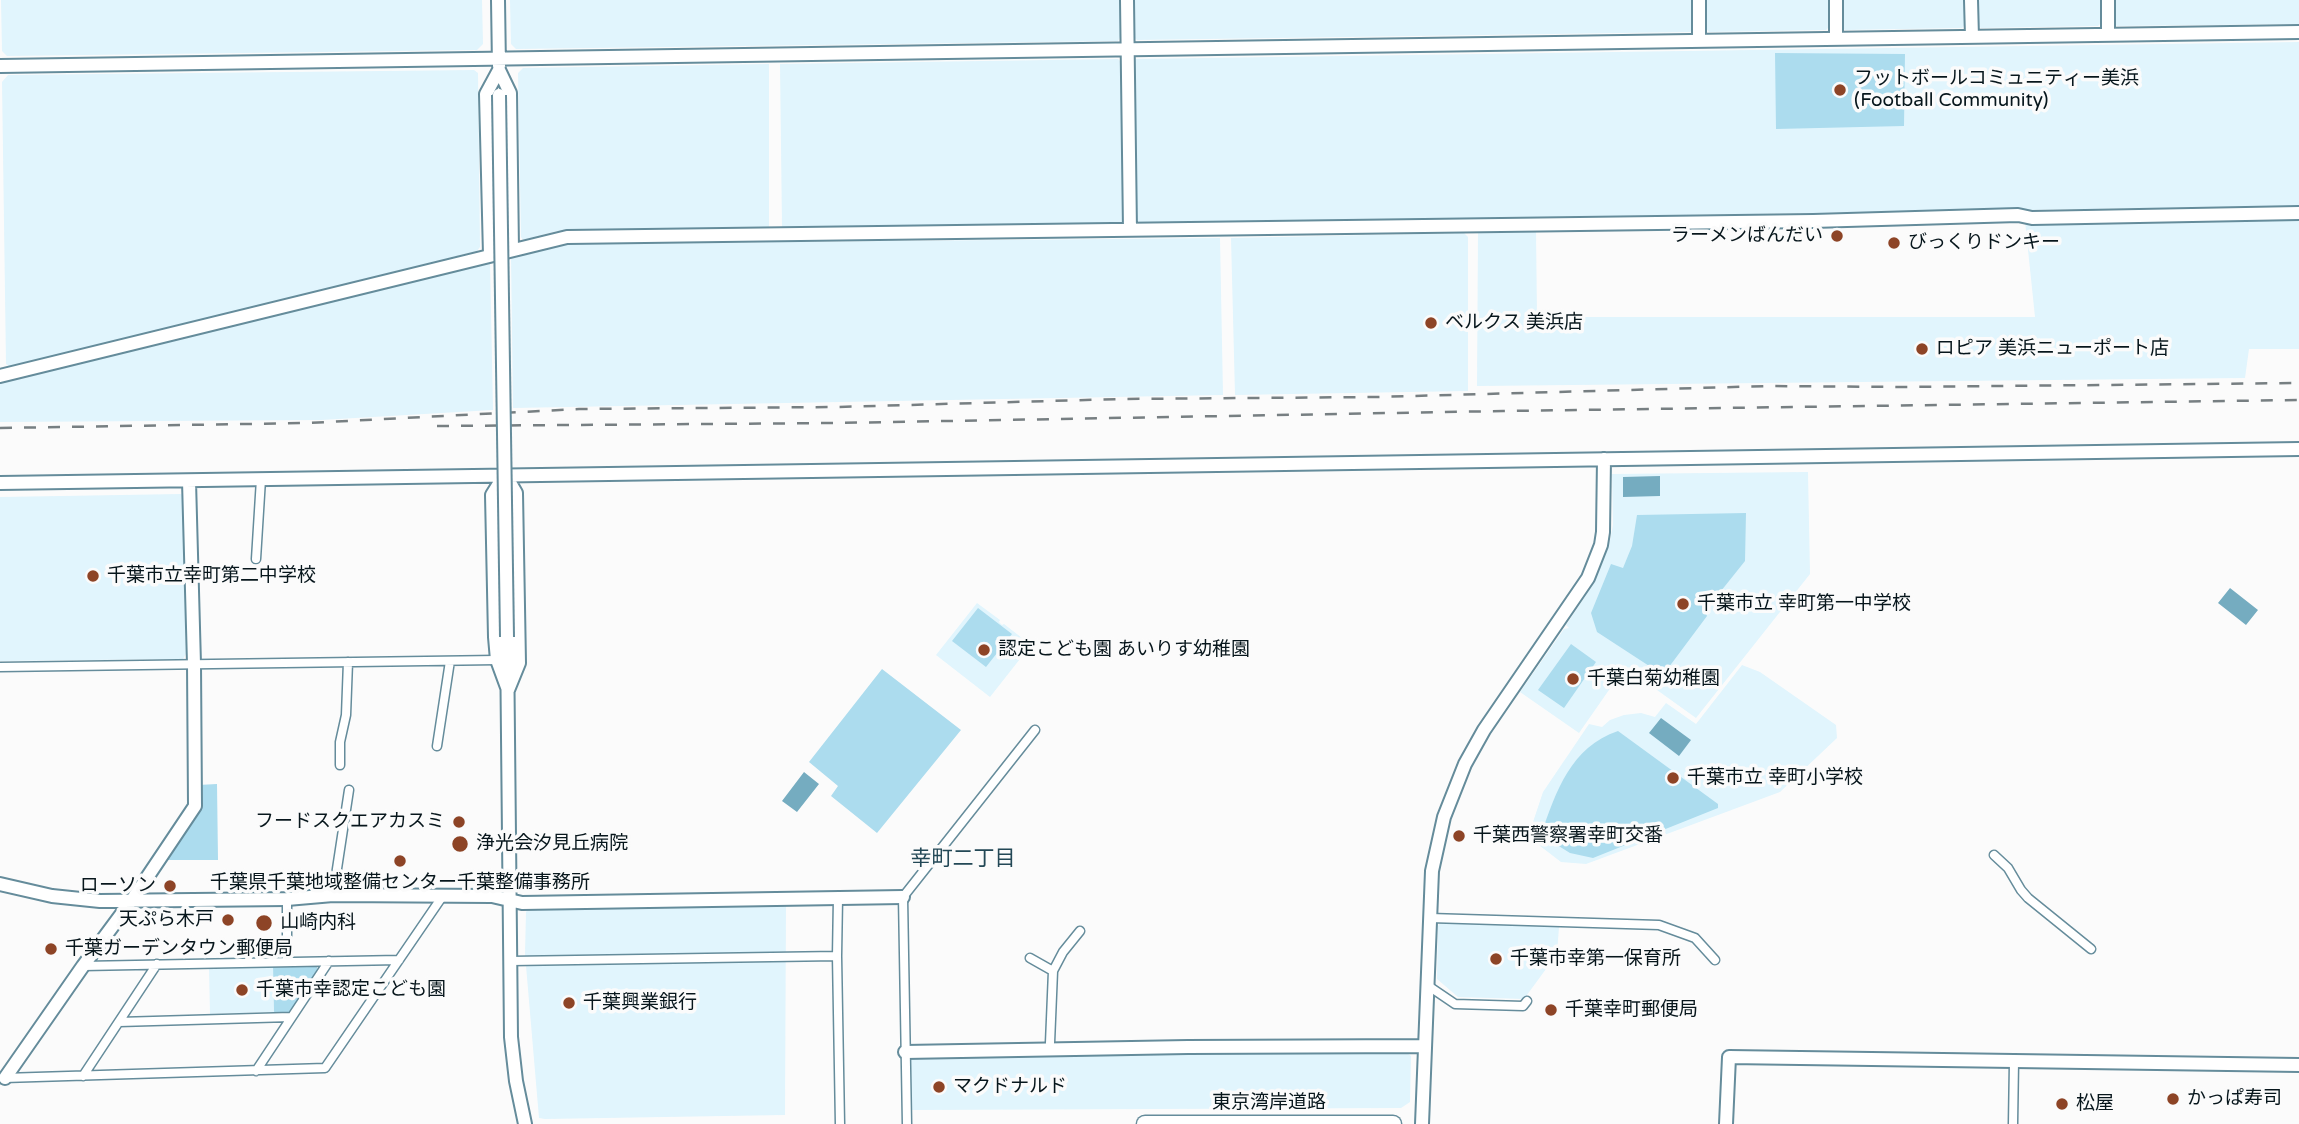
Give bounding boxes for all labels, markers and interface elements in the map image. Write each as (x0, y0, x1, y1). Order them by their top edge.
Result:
place label: フットボールコミュニティー美浜 (Football Community) (1854, 68, 2139, 112)
marker: フットボールコミュニティー美浜 (Football Community) (1832, 82, 1848, 98)
place label: ラーメンばんだい (1671, 225, 1823, 247)
marker: ラーメンばんだい (1829, 228, 1845, 244)
place label: びっくりドンキー (1908, 232, 2060, 254)
marker: びっくりドンキー (1886, 235, 1902, 251)
place label: ベルクス 美浜店 (1445, 312, 1583, 334)
marker: ベルクス 美浜店 (1423, 315, 1439, 331)
place label: ロピア 美浜ニューポート店 (1936, 338, 2169, 360)
marker: ロピア 美浜ニューポート店 (1914, 341, 1930, 357)
place label: 千葉市立幸町第二中学校 (107, 565, 316, 587)
marker: 千葉市立幸町第二中学校 (85, 568, 101, 584)
place label: 千葉市立 幸町第一中学校 (1697, 593, 1911, 615)
marker: 千葉市立 幸町第一中学校 (1675, 596, 1691, 612)
place label: 認定こども園 あいりす幼稚園 (998, 639, 1250, 661)
marker: 認定こども園 あいりす幼稚園 (976, 642, 992, 658)
place label: 千葉白菊幼稚園 (1587, 668, 1720, 690)
marker: 千葉白菊幼稚園 (1565, 671, 1581, 687)
place label: 千葉市立 幸町小学校 (1687, 767, 1863, 789)
marker: 千葉市立 幸町小学校 (1665, 770, 1681, 786)
place label: フードスクエアカスミ (255, 811, 445, 833)
marker: フードスクエアカスミ (451, 814, 467, 830)
place label: 千葉西警察署幸町交番 (1473, 825, 1663, 847)
marker: 千葉西警察署幸町交番 (1451, 828, 1467, 844)
place label: 浄光会汐見丘病院 (476, 833, 628, 855)
marker: 浄光会汐見丘病院 (450, 834, 470, 854)
district label: 幸町二丁目 (911, 846, 1015, 872)
marker: 千葉県千葉地域整備センター千葉整備事務所 (392, 853, 408, 869)
place label: 千葉県千葉地域整備センター千葉整備事務所 (210, 872, 590, 894)
place label: ローソン (80, 875, 156, 897)
marker: ローソン (162, 878, 178, 894)
place label: 天ぷら木戸 (119, 909, 214, 931)
marker: 天ぷら木戸 (220, 912, 236, 928)
place label: 山崎内科 (280, 912, 356, 934)
marker: 山崎内科 (254, 913, 274, 933)
place label: 千葉ガーデンタウン郵便局 (65, 938, 293, 960)
marker: 千葉ガーデンタウン郵便局 (43, 941, 59, 957)
place label: 千葉市幸第一保育所 (1510, 948, 1681, 970)
marker: 千葉市幸第一保育所 (1488, 951, 1504, 967)
place label: 千葉市幸認定こども園 (256, 979, 446, 1001)
marker: 千葉市幸認定こども園 (234, 982, 250, 998)
place label: 千葉興業銀行 (583, 992, 697, 1014)
marker: 千葉興業銀行 (561, 995, 577, 1011)
place label: 千葉幸町郵便局 (1565, 999, 1698, 1021)
marker: 千葉幸町郵便局 (1543, 1002, 1559, 1018)
place label: マクドナルド (953, 1076, 1067, 1098)
marker: マクドナルド (931, 1079, 947, 1095)
place label: かっぱ寿司 (2187, 1088, 2282, 1110)
marker: かっぱ寿司 (2165, 1091, 2181, 1107)
street label: 東京湾岸道路 (1212, 1092, 1326, 1114)
place label: 松屋 (2076, 1093, 2114, 1115)
marker: 松屋 (2054, 1096, 2070, 1112)

